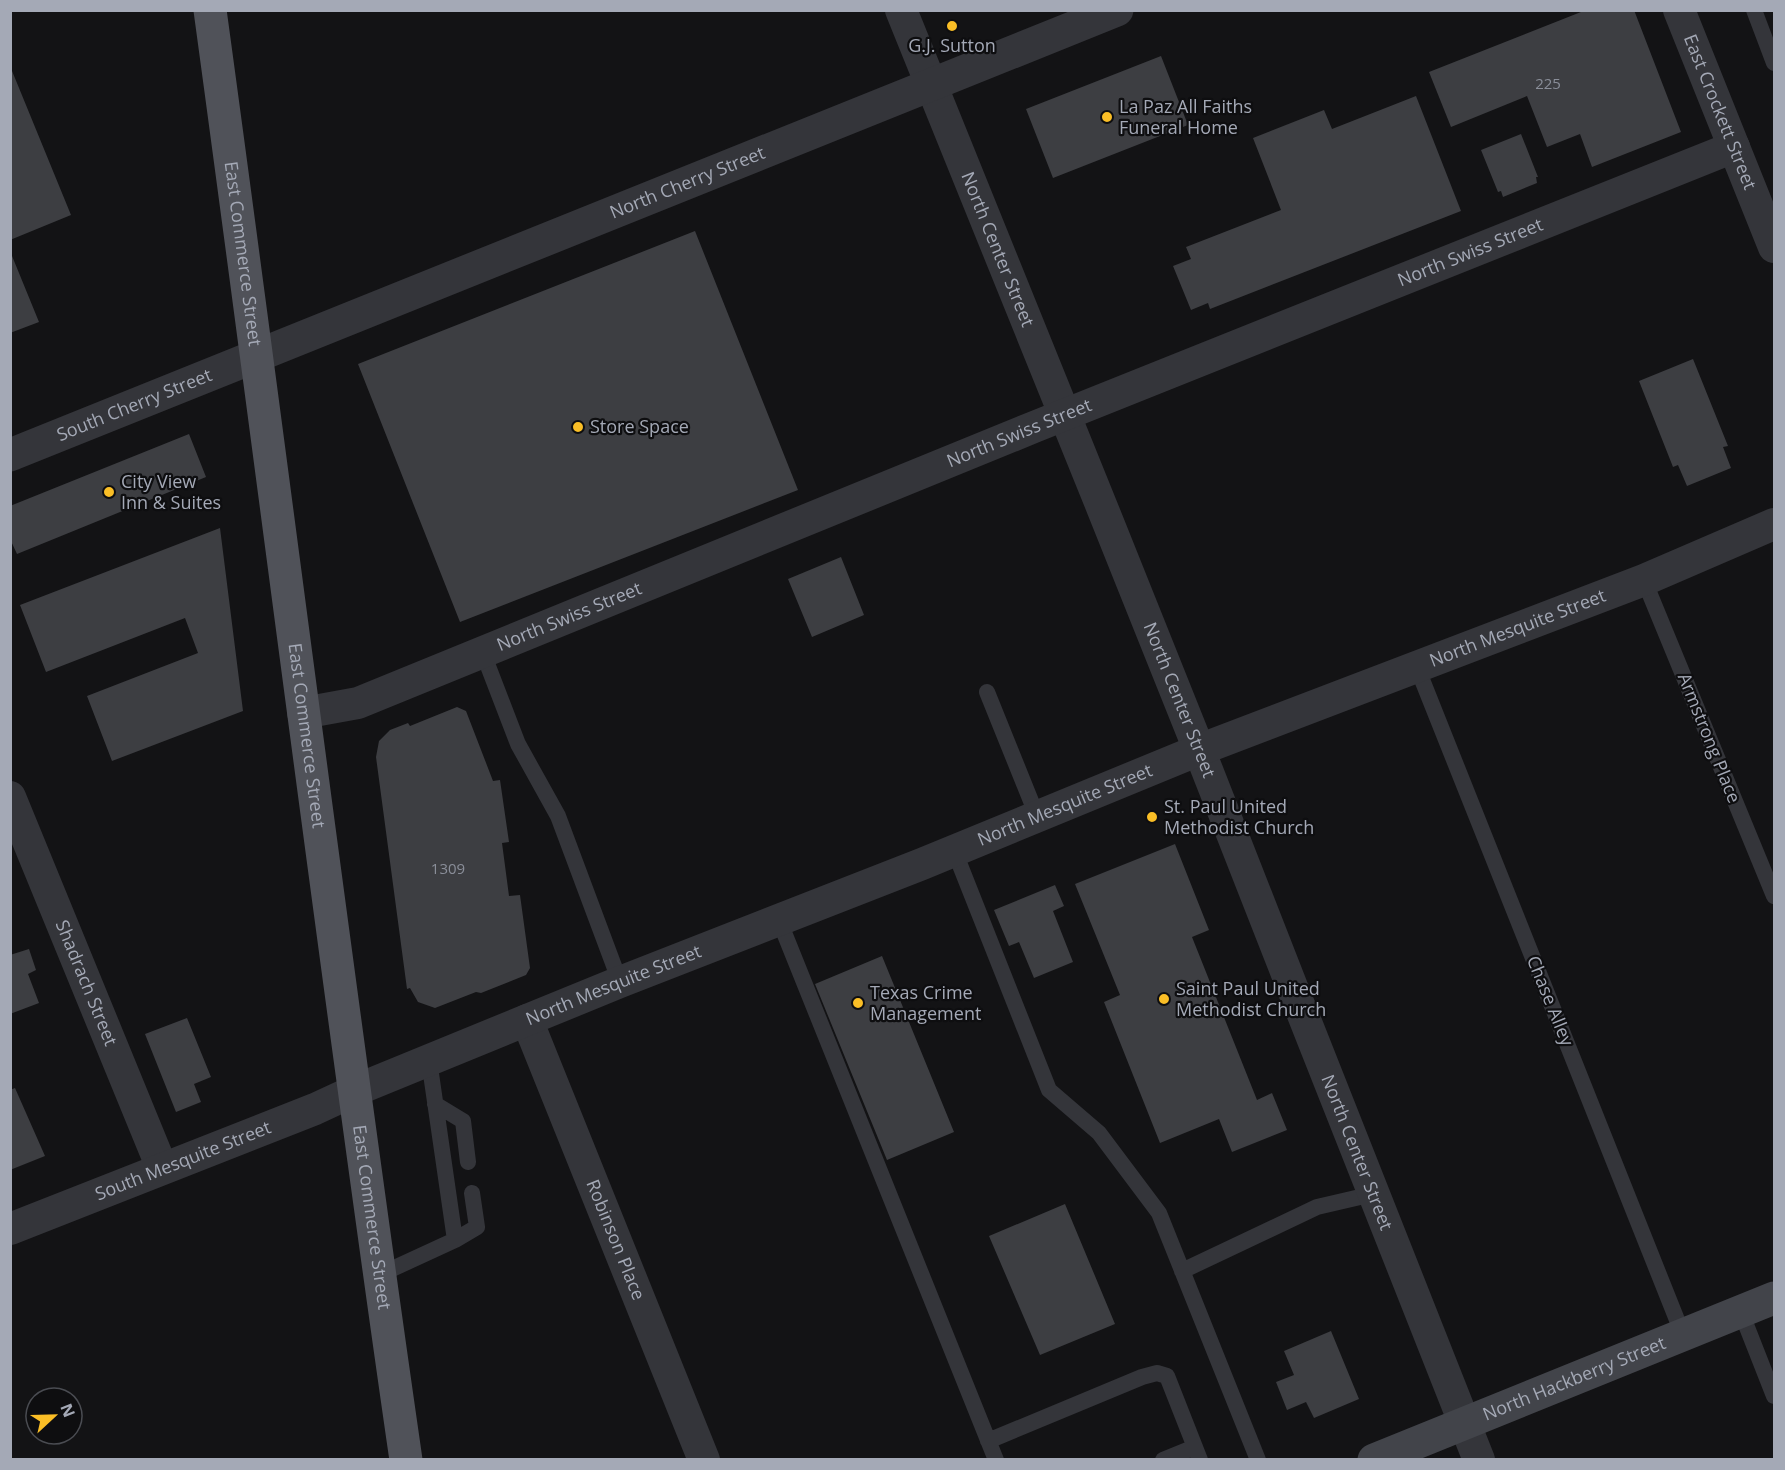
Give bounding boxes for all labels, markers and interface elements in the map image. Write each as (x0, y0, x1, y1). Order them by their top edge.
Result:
marker: G.J. Sutton (945, 19, 959, 33)
street label: East Crockett Street (1679, 31, 1763, 193)
place label: G.J. Sutton (908, 33, 996, 57)
house number: 225 (1535, 73, 1561, 93)
place label: La Paz All Faiths Funeral Home (1119, 94, 1252, 139)
marker: La Paz All Faiths Funeral Home (1100, 110, 1114, 124)
street label: North Cherry Street (606, 140, 768, 224)
street label: East Commerce Street (220, 160, 268, 348)
street label: North Center Street (956, 168, 1041, 330)
street label: North Swiss Street (1394, 212, 1546, 291)
street label: South Cherry Street (53, 362, 215, 446)
street label: North Swiss Street (943, 392, 1095, 472)
place label: Store Space (590, 414, 689, 438)
marker: Store Space (571, 420, 585, 434)
place label: City View Inn & Suites (121, 469, 221, 514)
marker: City View Inn & Suites (102, 485, 116, 499)
street label: North Swiss Street (493, 576, 645, 656)
street label: North Mesquite Street (1426, 583, 1609, 672)
street label: North Center Street (1139, 618, 1222, 781)
street label: East Commerce Street (283, 641, 332, 829)
street label: Armstrong Place (1673, 669, 1747, 806)
street label: North Mesquite Street (974, 758, 1156, 851)
place label: St. Paul United Methodist Church (1164, 794, 1314, 839)
marker: St. Paul United Methodist Church (1145, 810, 1159, 824)
house number: 1309 (431, 858, 465, 878)
street label: Shadrach Street (51, 916, 124, 1049)
street label: North Mesquite Street (522, 938, 704, 1030)
street label: Chase Alley (1522, 952, 1580, 1050)
place label: Saint Paul United Methodist Church (1176, 976, 1326, 1021)
place label: Texas Crime Management (870, 980, 981, 1025)
marker: Saint Paul United Methodist Church (1157, 992, 1171, 1006)
marker: Texas Crime Management (851, 996, 865, 1010)
street label: North Center Street (1316, 1071, 1399, 1233)
street label: South Mesquite Street (91, 1115, 274, 1205)
street label: East Commerce Street (348, 1123, 397, 1311)
street label: Robinson Place (581, 1176, 651, 1303)
street label: North Hackberry Street (1479, 1330, 1669, 1426)
north arrow (24, 1386, 84, 1446)
text: N (55, 1400, 81, 1421)

